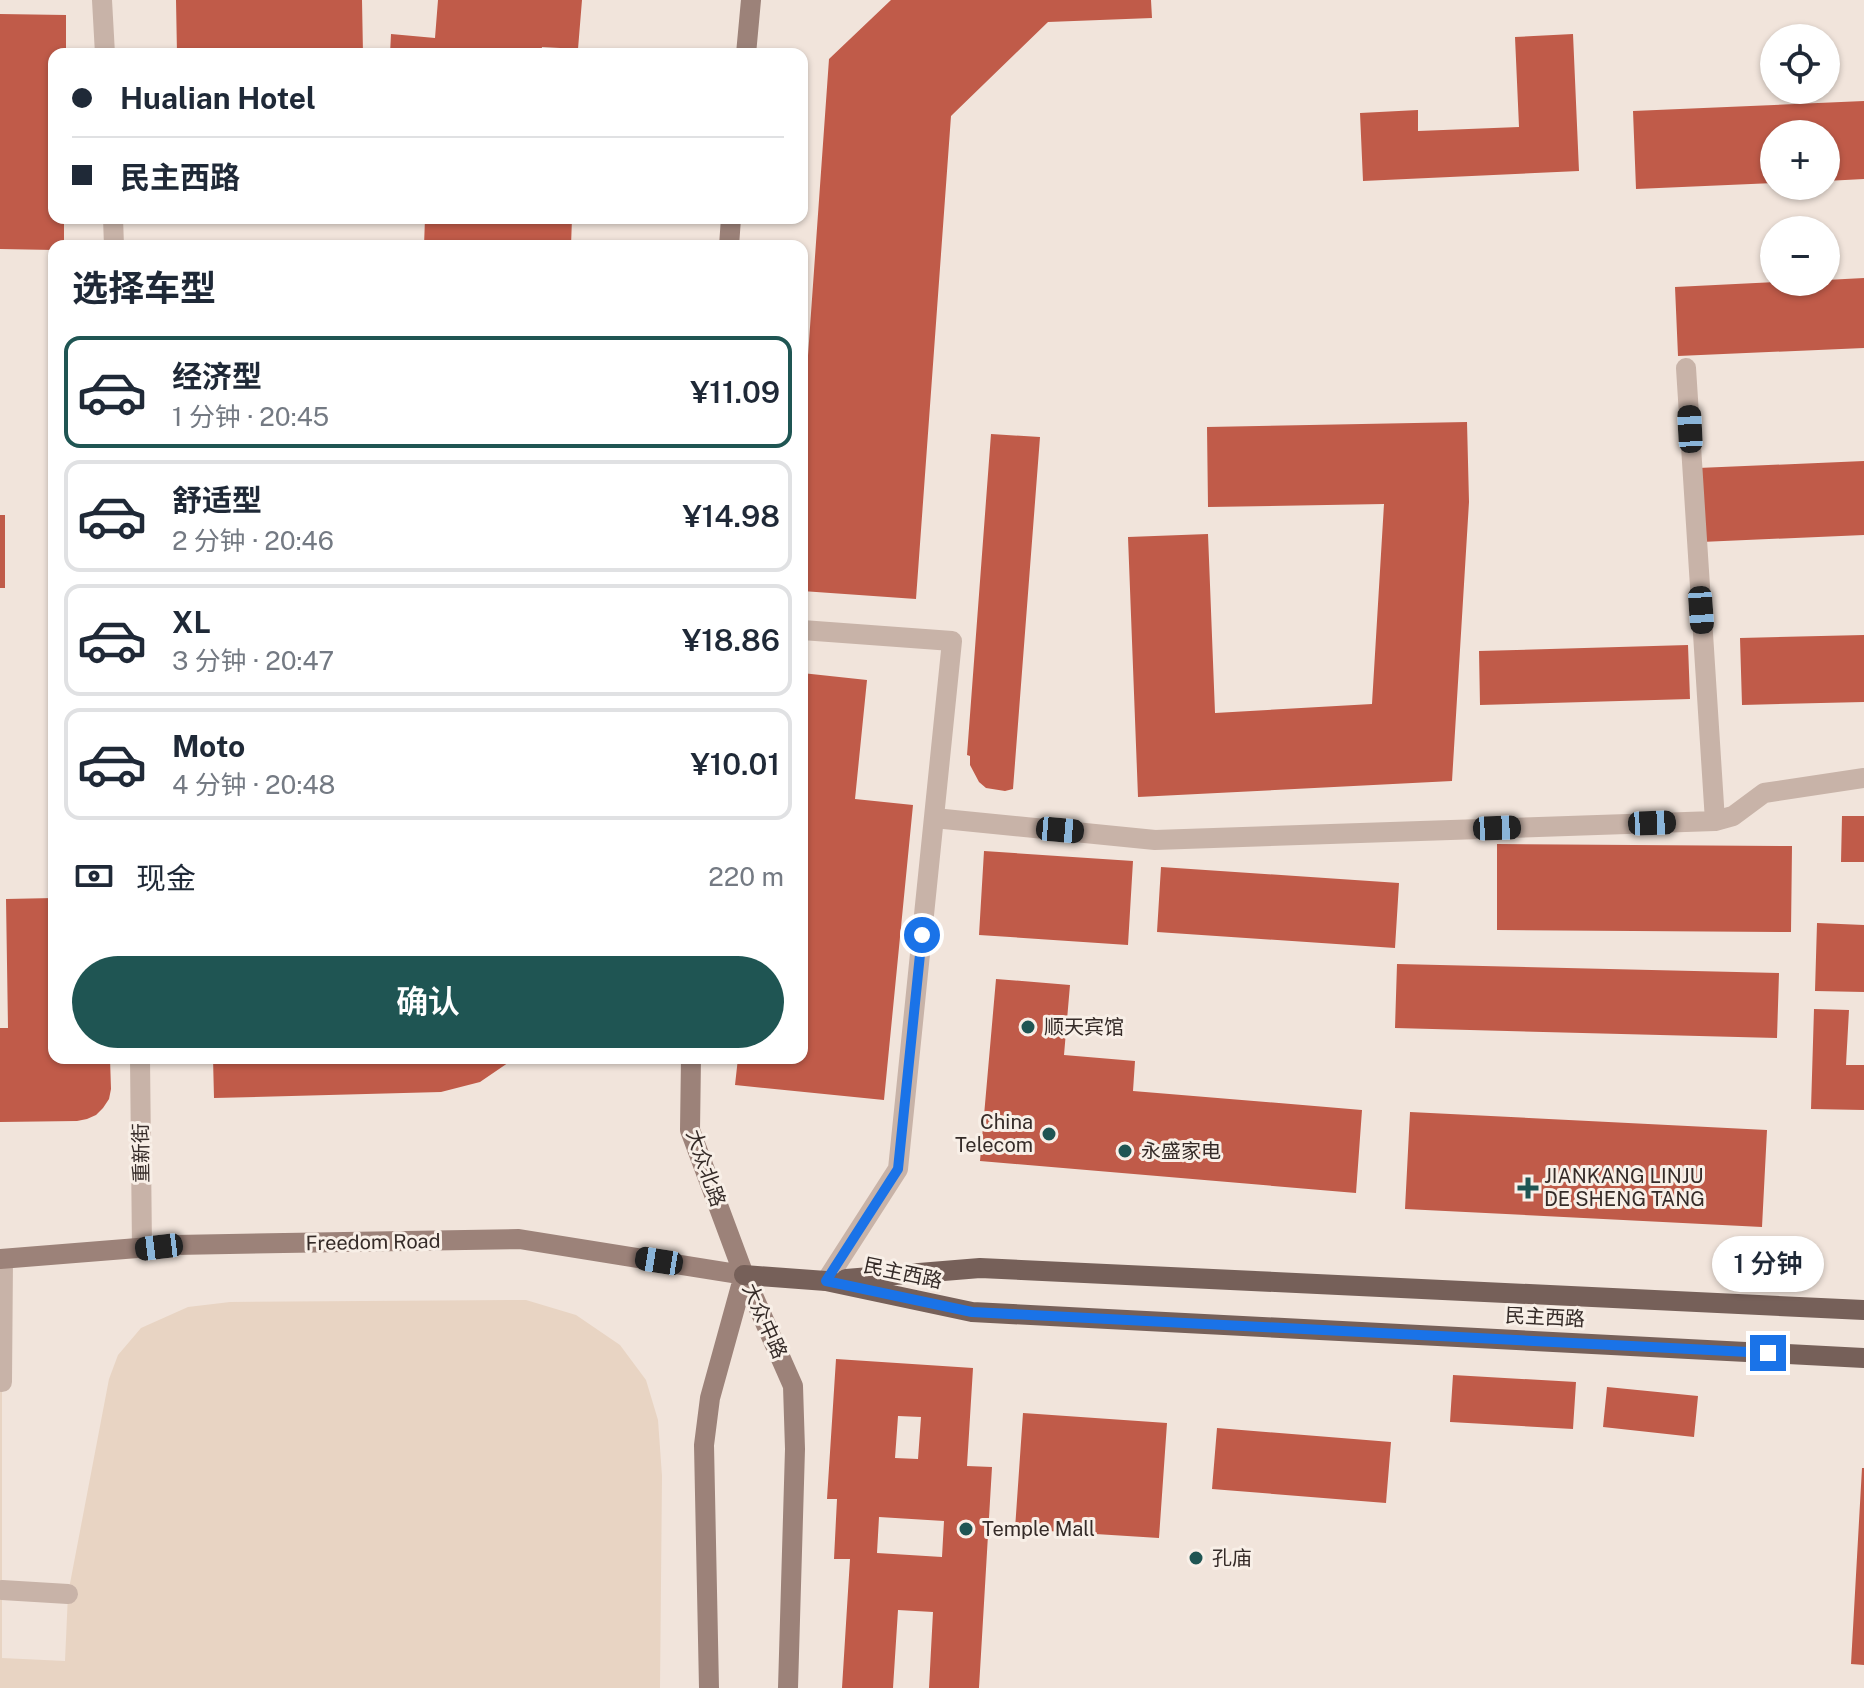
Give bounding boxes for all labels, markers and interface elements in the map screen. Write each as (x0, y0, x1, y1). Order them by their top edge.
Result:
map controls (1760, 24, 1840, 296)
button: locate (1760, 24, 1840, 104)
text: Hualian Hotel (120, 80, 316, 116)
button: + (1760, 120, 1840, 200)
text: 民主西路 (120, 159, 240, 195)
button: − (1760, 216, 1840, 296)
text: 选择车型 (72, 267, 216, 309)
icon: car (76, 356, 148, 428)
text: 经济型 (172, 358, 262, 394)
text: ¥11.09 (690, 374, 780, 410)
text: 1 分钟 · 20:45 (172, 401, 329, 432)
car (1677, 404, 1703, 454)
icon: car (76, 480, 148, 552)
text: 舒适型 (172, 482, 262, 518)
text: ¥14.98 (683, 498, 780, 534)
text: 2 分钟 · 20:46 (172, 525, 334, 556)
car (1687, 585, 1715, 635)
icon: car (76, 604, 148, 676)
text: XL (172, 604, 211, 640)
text: ¥18.86 (682, 622, 780, 658)
text: 3 分钟 · 20:47 (172, 645, 334, 676)
icon: car (76, 728, 148, 800)
text: Moto (172, 728, 245, 764)
text: ¥10.01 (691, 746, 780, 782)
text: 4 分钟 · 20:48 (172, 769, 335, 800)
car (1628, 810, 1676, 836)
car (1473, 815, 1521, 841)
car (1035, 816, 1085, 844)
icon: cash (72, 854, 116, 898)
text: 现金 (136, 860, 196, 896)
text: 220 m (708, 861, 784, 892)
route start (904, 917, 940, 953)
button: 确认 (72, 956, 784, 1048)
place label: 顺天宾馆 (1044, 1015, 1124, 1039)
marker: 顺天宾馆 (1019, 1018, 1037, 1036)
place label: China Telecom (955, 1110, 1033, 1157)
street label: 重新街 (128, 1123, 154, 1183)
marker: China Telecom (1040, 1125, 1058, 1143)
street label: 大众北路 (682, 1126, 730, 1210)
place label: 永盛家电 (1141, 1139, 1221, 1163)
marker: 永盛家电 (1116, 1142, 1134, 1160)
place label: JIANKANG LINJU DE SHENG TANG (1544, 1164, 1705, 1211)
marker: JIANKANG LINJU DE SHENG TANG (1519, 1179, 1537, 1197)
street label: Freedom Road (305, 1229, 441, 1255)
car (134, 1232, 184, 1262)
callout: 1 分钟 (1712, 1237, 1824, 1293)
car (633, 1245, 685, 1277)
text: 1 分钟 (1734, 1248, 1802, 1279)
street label: 民主西路 (861, 1253, 945, 1293)
street label: 大众中路 (738, 1280, 792, 1362)
street label: 民主西路 (1504, 1303, 1586, 1331)
route end (1750, 1335, 1786, 1371)
place label: Temple Mall (982, 1517, 1095, 1541)
marker: Temple Mall (957, 1520, 975, 1538)
place label: 孔庙 (1212, 1546, 1252, 1570)
marker: 孔庙 (1187, 1549, 1205, 1567)

